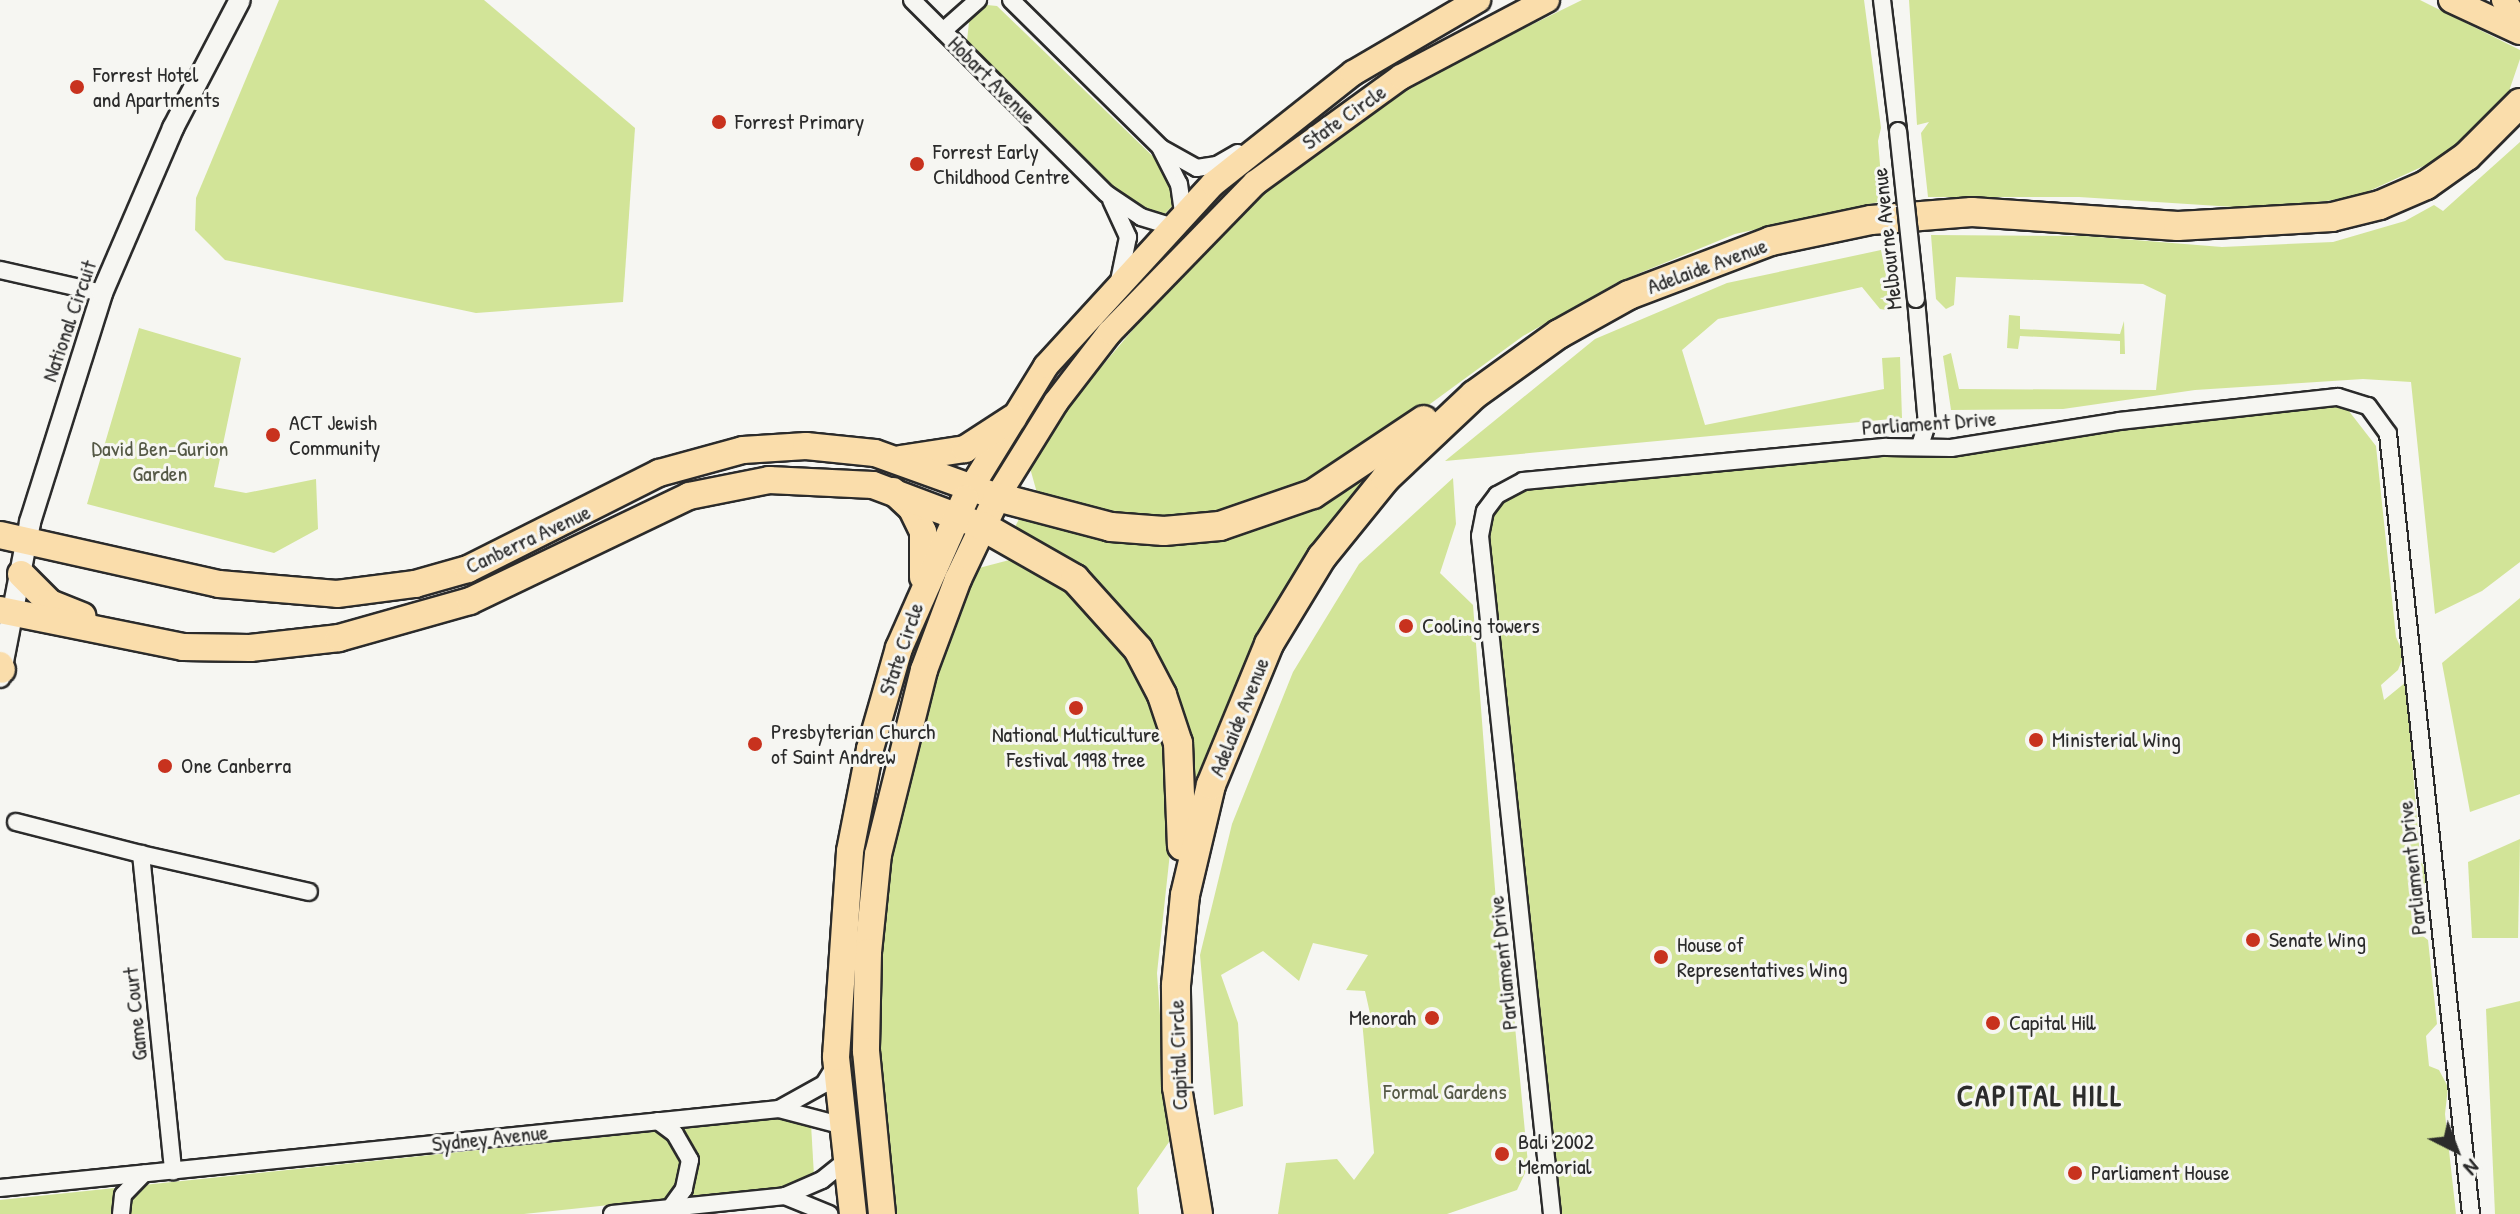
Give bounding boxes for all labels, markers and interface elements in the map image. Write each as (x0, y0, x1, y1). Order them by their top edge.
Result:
street label: Hobart Avenue (942, 30, 1042, 130)
place label: Forrest Hotel and Apartments (93, 61, 220, 112)
marker: Forrest Hotel and Apartments (68, 78, 86, 96)
street label: State Circle (1297, 79, 1391, 155)
place label: Forrest Primary (735, 109, 864, 135)
marker: Forrest Primary (710, 113, 728, 131)
place label: Forrest Early Childhood Centre (933, 138, 1070, 190)
marker: Forrest Early Childhood Centre (908, 155, 926, 173)
street label: Melbourne Avenue (1866, 167, 1908, 311)
street label: Adelaide Avenue (1643, 232, 1771, 300)
street label: National Circuit (36, 257, 102, 385)
street label: Parliament Drive (1861, 405, 1997, 441)
place label: ACT Jewish Community (289, 409, 380, 460)
marker: ACT Jewish Community (264, 426, 282, 444)
park label: David Ben-Gurion Garden (92, 435, 228, 486)
street label: Canberra Avenue (461, 499, 595, 579)
street label: State Circle (873, 599, 929, 699)
place label: Cooling towers (1422, 613, 1540, 639)
marker: Cooling towers (1397, 617, 1415, 635)
street label: Adelaide Avenue (1203, 654, 1275, 780)
marker: National Multiculture Festival 1998 tree (1067, 699, 1085, 717)
place label: Presbyterian Church of Saint Andrew (771, 718, 935, 770)
place label: National Multiculture Festival 1998 tree (992, 721, 1160, 772)
place label: Ministerial Wing (2052, 727, 2181, 753)
marker: Ministerial Wing (2027, 731, 2045, 749)
marker: Presbyterian Church of Saint Andrew (746, 735, 764, 753)
place label: One Canberra (181, 753, 291, 779)
marker: One Canberra (156, 757, 174, 775)
street label: Parliament Drive (2392, 800, 2432, 936)
street label: Parliament Drive (1483, 895, 1523, 1031)
place label: Senate Wing (2269, 927, 2366, 953)
place label: House of Representatives Wing (1677, 931, 1848, 982)
marker: Senate Wing (2244, 931, 2262, 949)
marker: House of Representatives Wing (1652, 948, 1670, 966)
street label: Game Court (117, 966, 153, 1062)
street label: Capital Circle (1163, 999, 1193, 1111)
place label: Menorah (1349, 1005, 1416, 1031)
marker: Menorah (1423, 1009, 1441, 1027)
place label: Capital Hill (2009, 1010, 2096, 1036)
marker: Capital Hill (1984, 1014, 2002, 1032)
district label: CAPITAL HILL (1957, 1077, 2123, 1113)
park label: Formal Gardens (1383, 1079, 1507, 1105)
north arrow (2416, 1110, 2496, 1190)
street label: Sydney Avenue (431, 1119, 549, 1157)
place label: Bali 2002 Memorial (1518, 1128, 1594, 1180)
marker: Bali 2002 Memorial (1493, 1145, 1511, 1163)
text: N (2458, 1153, 2486, 1183)
place label: Parliament House (2091, 1160, 2230, 1186)
marker: Parliament House (2066, 1164, 2084, 1182)

